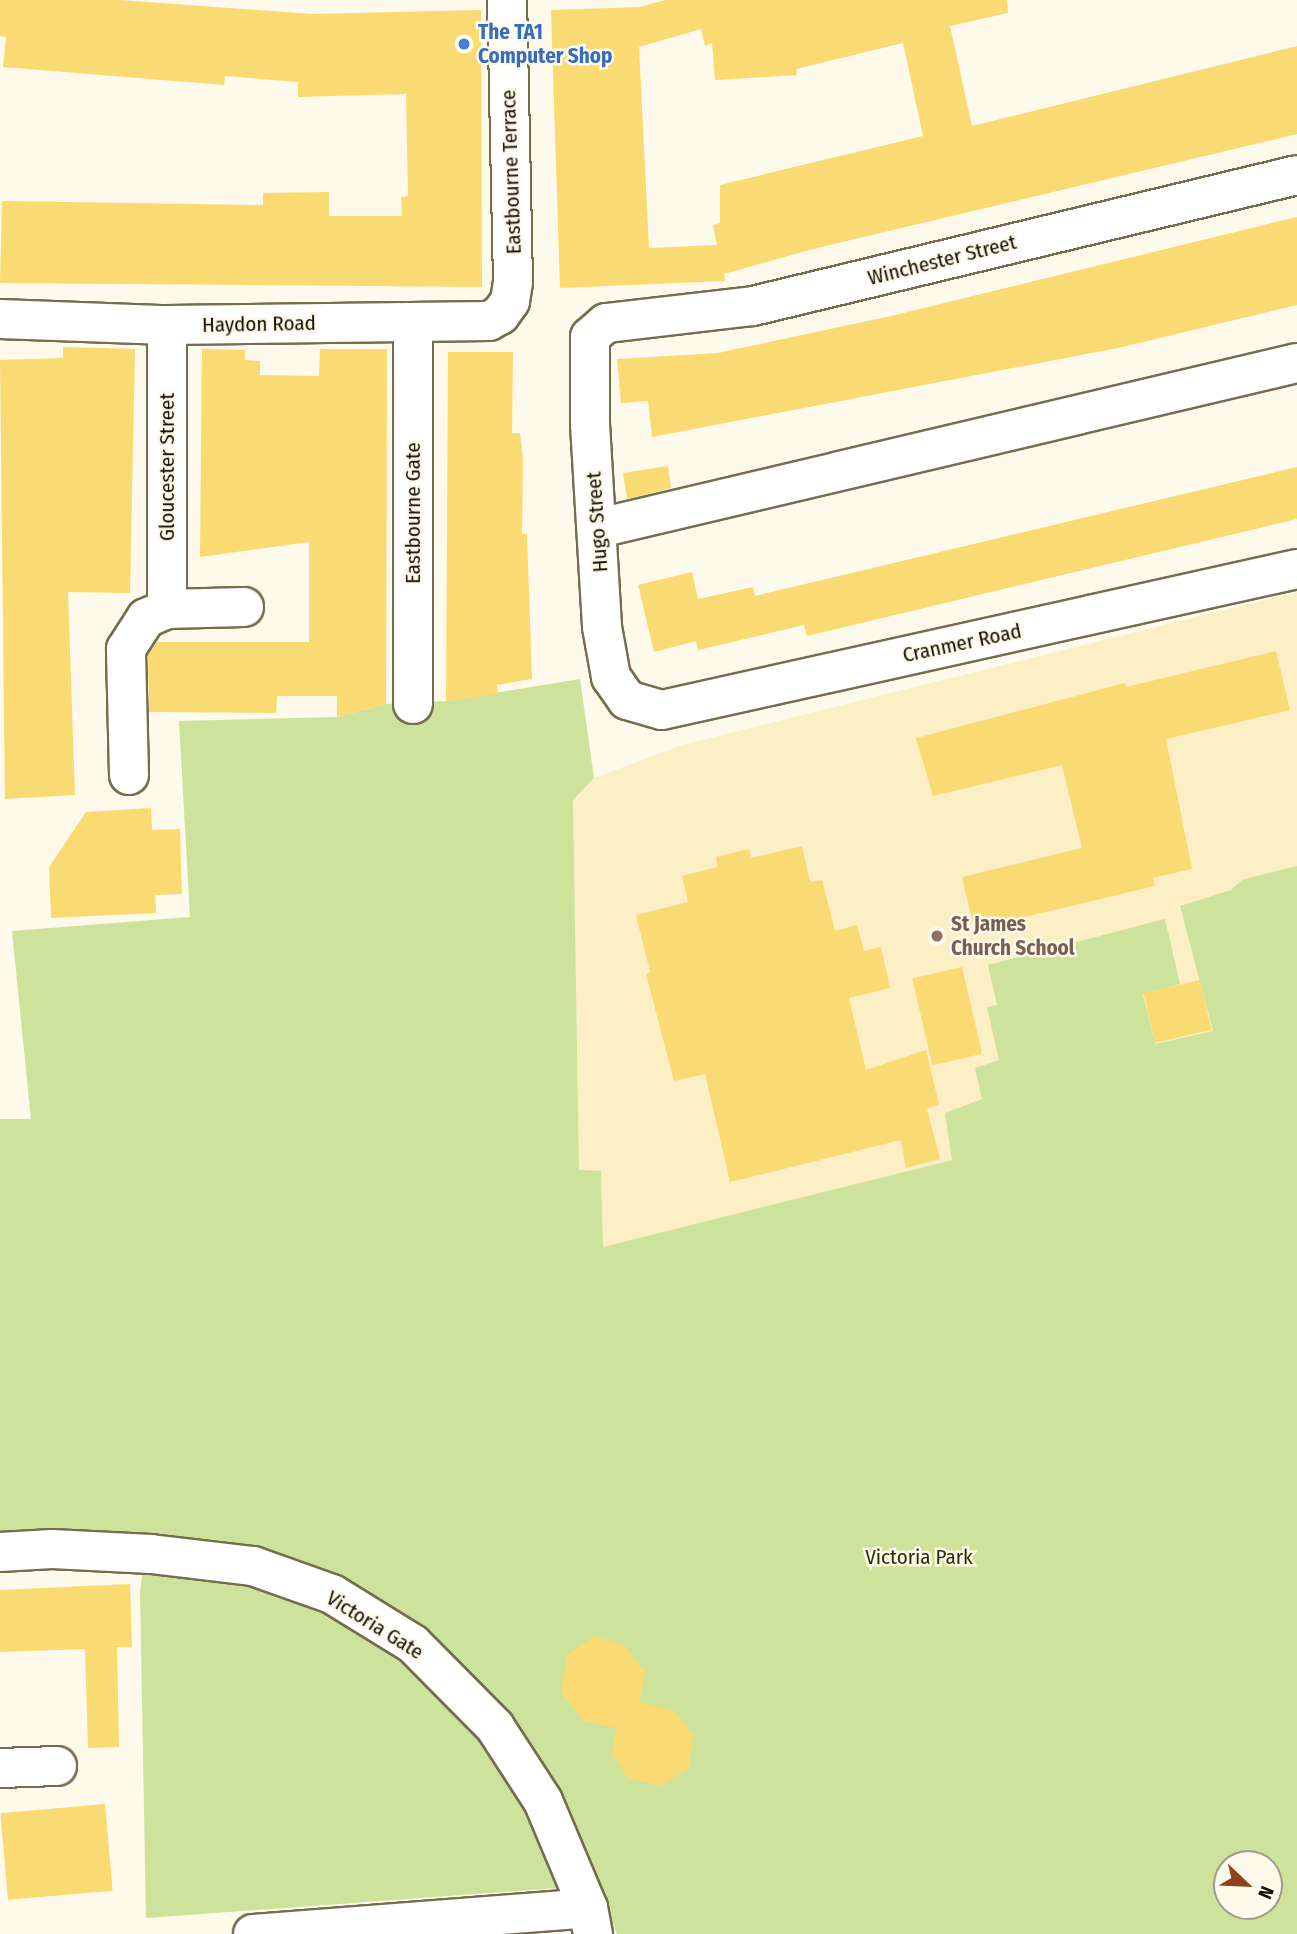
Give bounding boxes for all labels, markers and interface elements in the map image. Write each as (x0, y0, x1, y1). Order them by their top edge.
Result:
place label: The TA1 Computer Shop (478, 19, 612, 69)
marker: The TA1 Computer Shop (456, 36, 472, 52)
street label: Eastbourne Terrace (496, 89, 526, 255)
street label: Winchester Street (865, 229, 1019, 291)
street label: Haydon Road (202, 310, 316, 338)
street label: Gloucester Street (154, 393, 180, 541)
street label: Eastbourne Gate (400, 442, 426, 584)
street label: Hugo Street (581, 471, 613, 573)
street label: Cranmer Road (900, 618, 1024, 668)
place label: St James Church School (951, 911, 1075, 961)
marker: St James Church School (929, 928, 945, 944)
park label: Victoria Park (865, 1544, 973, 1570)
street label: Victoria Gate (322, 1585, 428, 1665)
north arrow (1213, 1850, 1283, 1920)
text: N (1253, 1883, 1279, 1902)

